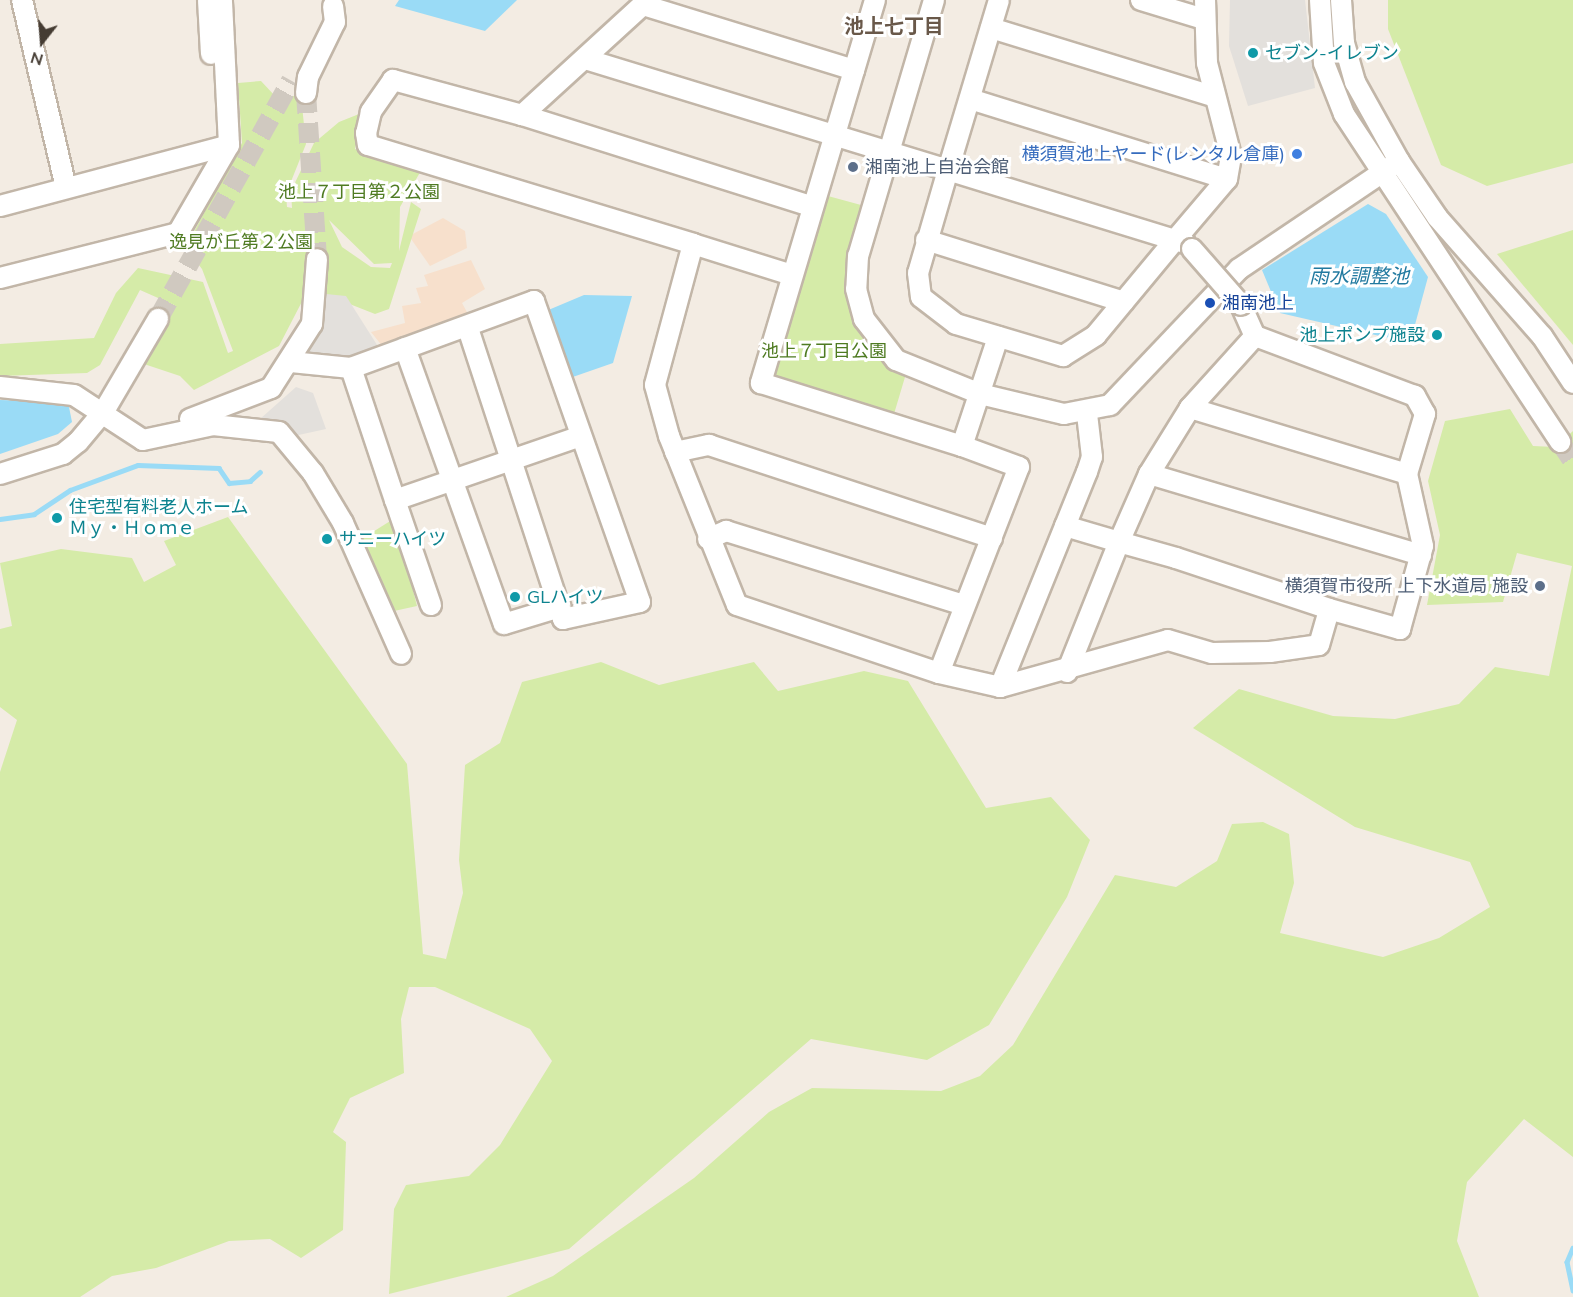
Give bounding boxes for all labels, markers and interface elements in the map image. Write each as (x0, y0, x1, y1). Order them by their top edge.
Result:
north arrow (12, 12, 72, 72)
district label: 池上七丁目 (844, 13, 944, 37)
place label: セブン-イレブン (1265, 42, 1399, 64)
marker: セブン-イレブン (1246, 46, 1260, 60)
text: N (28, 48, 45, 71)
place label: 横須賀池上ヤード(レンタル倉庫) (1022, 143, 1285, 165)
marker: 横須賀池上ヤード(レンタル倉庫) (1290, 147, 1304, 161)
place label: 湘南池上自治会館 (865, 156, 1009, 178)
marker: 湘南池上自治会館 (846, 160, 860, 174)
park label: 池上７丁目第２公園 (278, 181, 440, 203)
park label: 逸見が丘第２公園 (169, 231, 313, 253)
water label: 雨水調整池 (1309, 263, 1409, 287)
place label: 湘南池上 (1222, 292, 1294, 314)
marker: 湘南池上 (1203, 296, 1217, 310)
place label: 池上ポンプ施設 (1299, 324, 1425, 346)
marker: 池上ポンプ施設 (1430, 328, 1444, 342)
park label: 池上７丁目公園 (761, 340, 887, 362)
place label: 住宅型有料老人ホーム Ｍｙ・Ｈｏｍｅ (69, 497, 249, 540)
marker: 住宅型有料老人ホーム Ｍｙ・Ｈｏｍｅ (50, 511, 64, 525)
place label: サニーハイツ (339, 528, 447, 550)
marker: サニーハイツ (320, 532, 334, 546)
place label: 横須賀市役所 上下水道局 施設 (1285, 575, 1528, 597)
marker: 横須賀市役所 上下水道局 施設 (1533, 579, 1547, 593)
place label: GLハイツ (527, 586, 604, 608)
marker: GLハイツ (508, 590, 522, 604)

